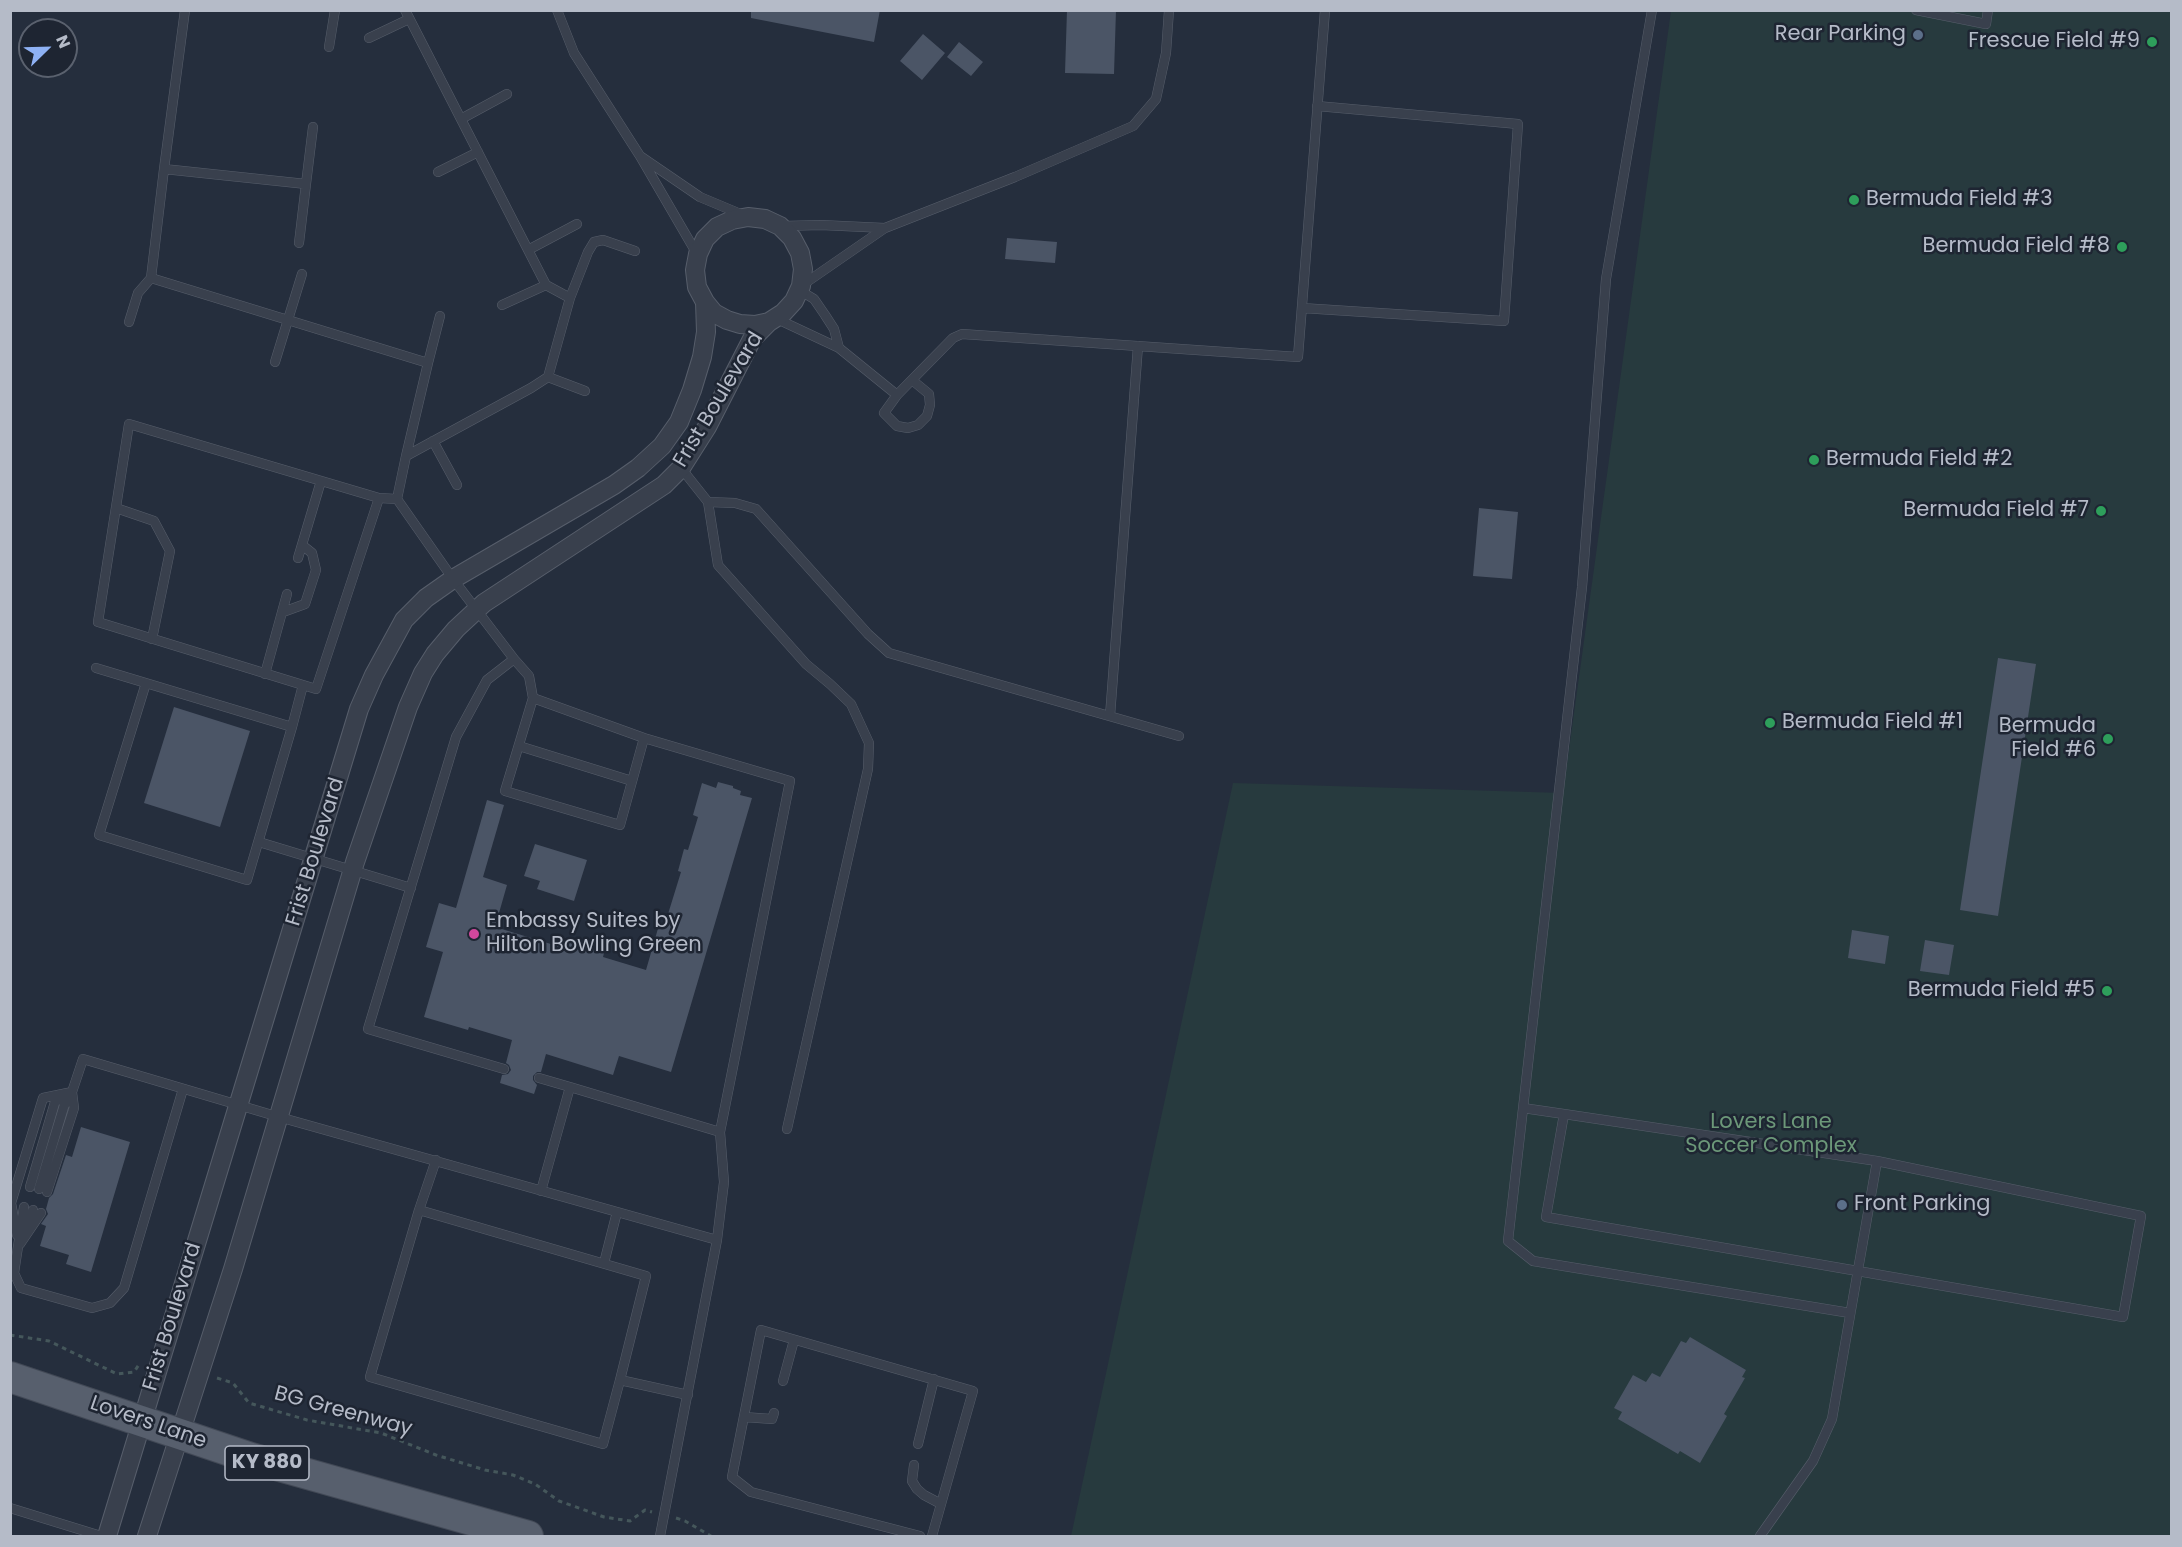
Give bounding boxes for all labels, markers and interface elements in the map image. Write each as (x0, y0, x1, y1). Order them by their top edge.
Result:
north arrow (18, 18, 78, 78)
place label: Rear Parking (1775, 22, 1906, 48)
marker: Rear Parking (1911, 28, 1925, 42)
place label: Frescue Field #9 (1968, 29, 2140, 55)
text: N (50, 32, 76, 52)
marker: Frescue Field #9 (2145, 35, 2159, 49)
place label: Bermuda Field #3 (1866, 187, 2053, 213)
marker: Bermuda Field #3 (1847, 193, 1861, 207)
place label: Bermuda Field #8 (1923, 234, 2110, 260)
marker: Bermuda Field #8 (2115, 240, 2129, 254)
street label: Frist Boulevard (669, 328, 769, 472)
place label: Bermuda Field #2 (1826, 447, 2012, 473)
marker: Bermuda Field #2 (1807, 453, 1821, 467)
place label: Bermuda Field #7 (1903, 498, 2089, 524)
marker: Bermuda Field #7 (2094, 504, 2108, 518)
place label: Bermuda Field #1 (1782, 710, 1963, 736)
place label: Bermuda Field #6 (1999, 714, 2096, 764)
marker: Bermuda Field #1 (1763, 716, 1777, 730)
marker: Bermuda Field #6 (2101, 732, 2115, 746)
street label: Frist Boulevard (281, 775, 351, 929)
place label: Embassy Suites by Hilton Bowling Green (486, 909, 702, 959)
marker: Embassy Suites by Hilton Bowling Green (467, 927, 481, 941)
place label: Bermuda Field #5 (1908, 978, 2095, 1004)
marker: Bermuda Field #5 (2100, 984, 2114, 998)
park label: Lovers Lane Soccer Complex (1685, 1110, 1857, 1160)
place label: Front Parking (1854, 1192, 1990, 1218)
marker: Front Parking (1835, 1198, 1849, 1212)
street label: Frist Boulevard (138, 1240, 208, 1394)
street label: BG Greenway (271, 1381, 415, 1443)
street label: Lovers Lane (86, 1391, 210, 1455)
road number: KY 880 (225, 1446, 309, 1480)

